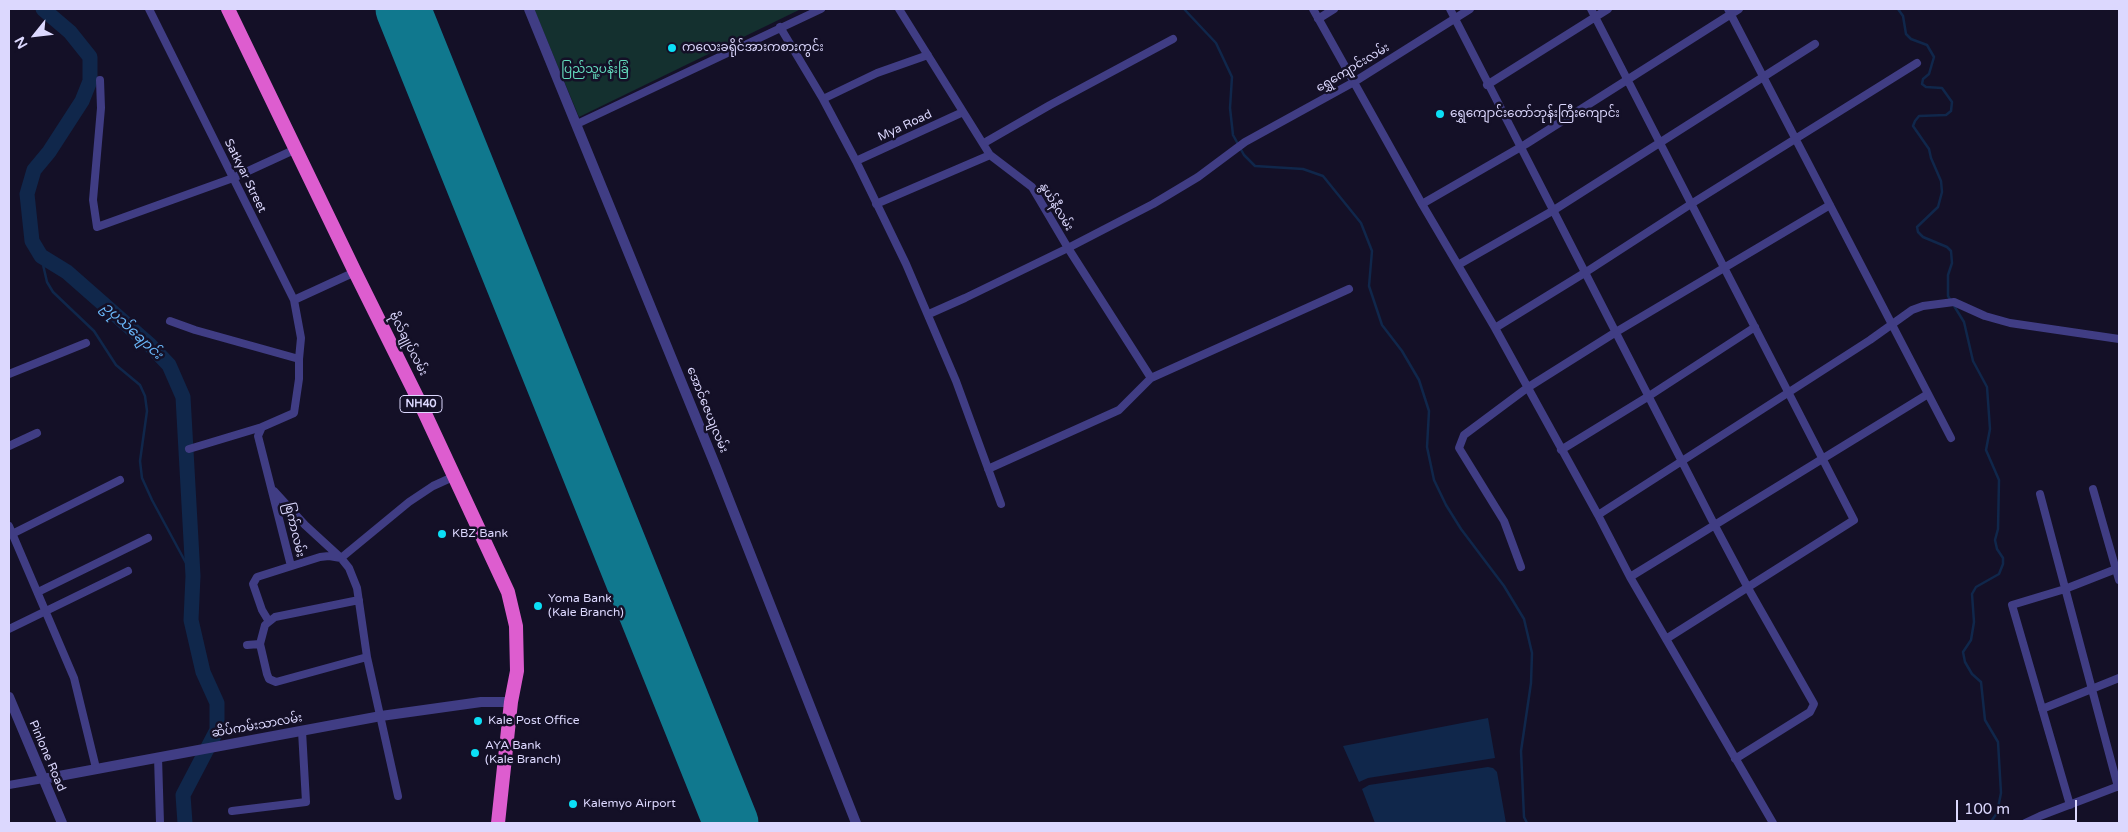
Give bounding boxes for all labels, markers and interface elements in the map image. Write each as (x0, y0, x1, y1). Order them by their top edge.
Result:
north arrow (10, 10, 60, 60)
text: N (11, 33, 32, 52)
street label: ရွှေကျောင်းလမ်း (1314, 40, 1392, 96)
place label: ကလေးခရိုင်အားကစားကွင်း (682, 41, 824, 55)
marker: ကလေးခရိုင်အားကစားကွင်း (666, 42, 678, 54)
park label: ပြည်သူ့ပန်းခြံ (561, 63, 629, 77)
street label: Mya Road (876, 107, 934, 145)
place label: ရွှေကျောင်းတော်ဘုန်းကြီးကျောင်း (1450, 107, 1620, 121)
marker: ရွှေကျောင်းတော်ဘုန်းကြီးကျောင်း (1434, 108, 1446, 120)
street label: Satkyar Street (221, 137, 269, 215)
street label: နွယ်နီလမ်း (1036, 180, 1076, 234)
water label: ဥပုသ်ချောင်း (98, 299, 166, 363)
street label: ဗိုလ်ချုပ်လမ်း (386, 310, 430, 378)
street label: အောင်ဇေယျလမ်း (683, 365, 731, 455)
road number: NH40 (400, 396, 442, 412)
street label: စြက်ာလမ်း (281, 501, 307, 559)
place label: KBZ Bank (452, 527, 508, 541)
marker: KBZ Bank (436, 528, 448, 540)
place label: Yoma Bank (Kale Branch) (548, 592, 624, 620)
marker: Yoma Bank (Kale Branch) (532, 600, 544, 612)
street label: ဆိပ်ကမ်းသာလမ်း (210, 711, 304, 741)
place label: Kale Post Office (488, 714, 580, 728)
marker: Kale Post Office (472, 715, 484, 727)
street label: Pinlone Road (26, 718, 68, 794)
place label: AYA Bank (Kale Branch) (485, 739, 561, 767)
marker: AYA Bank (Kale Branch) (469, 747, 481, 759)
scale bar (1958, 790, 2079, 822)
place label: Kalemyo Airport (583, 797, 676, 811)
marker: Kalemyo Airport (567, 798, 579, 810)
text: 100 m (1964, 800, 2010, 818)

